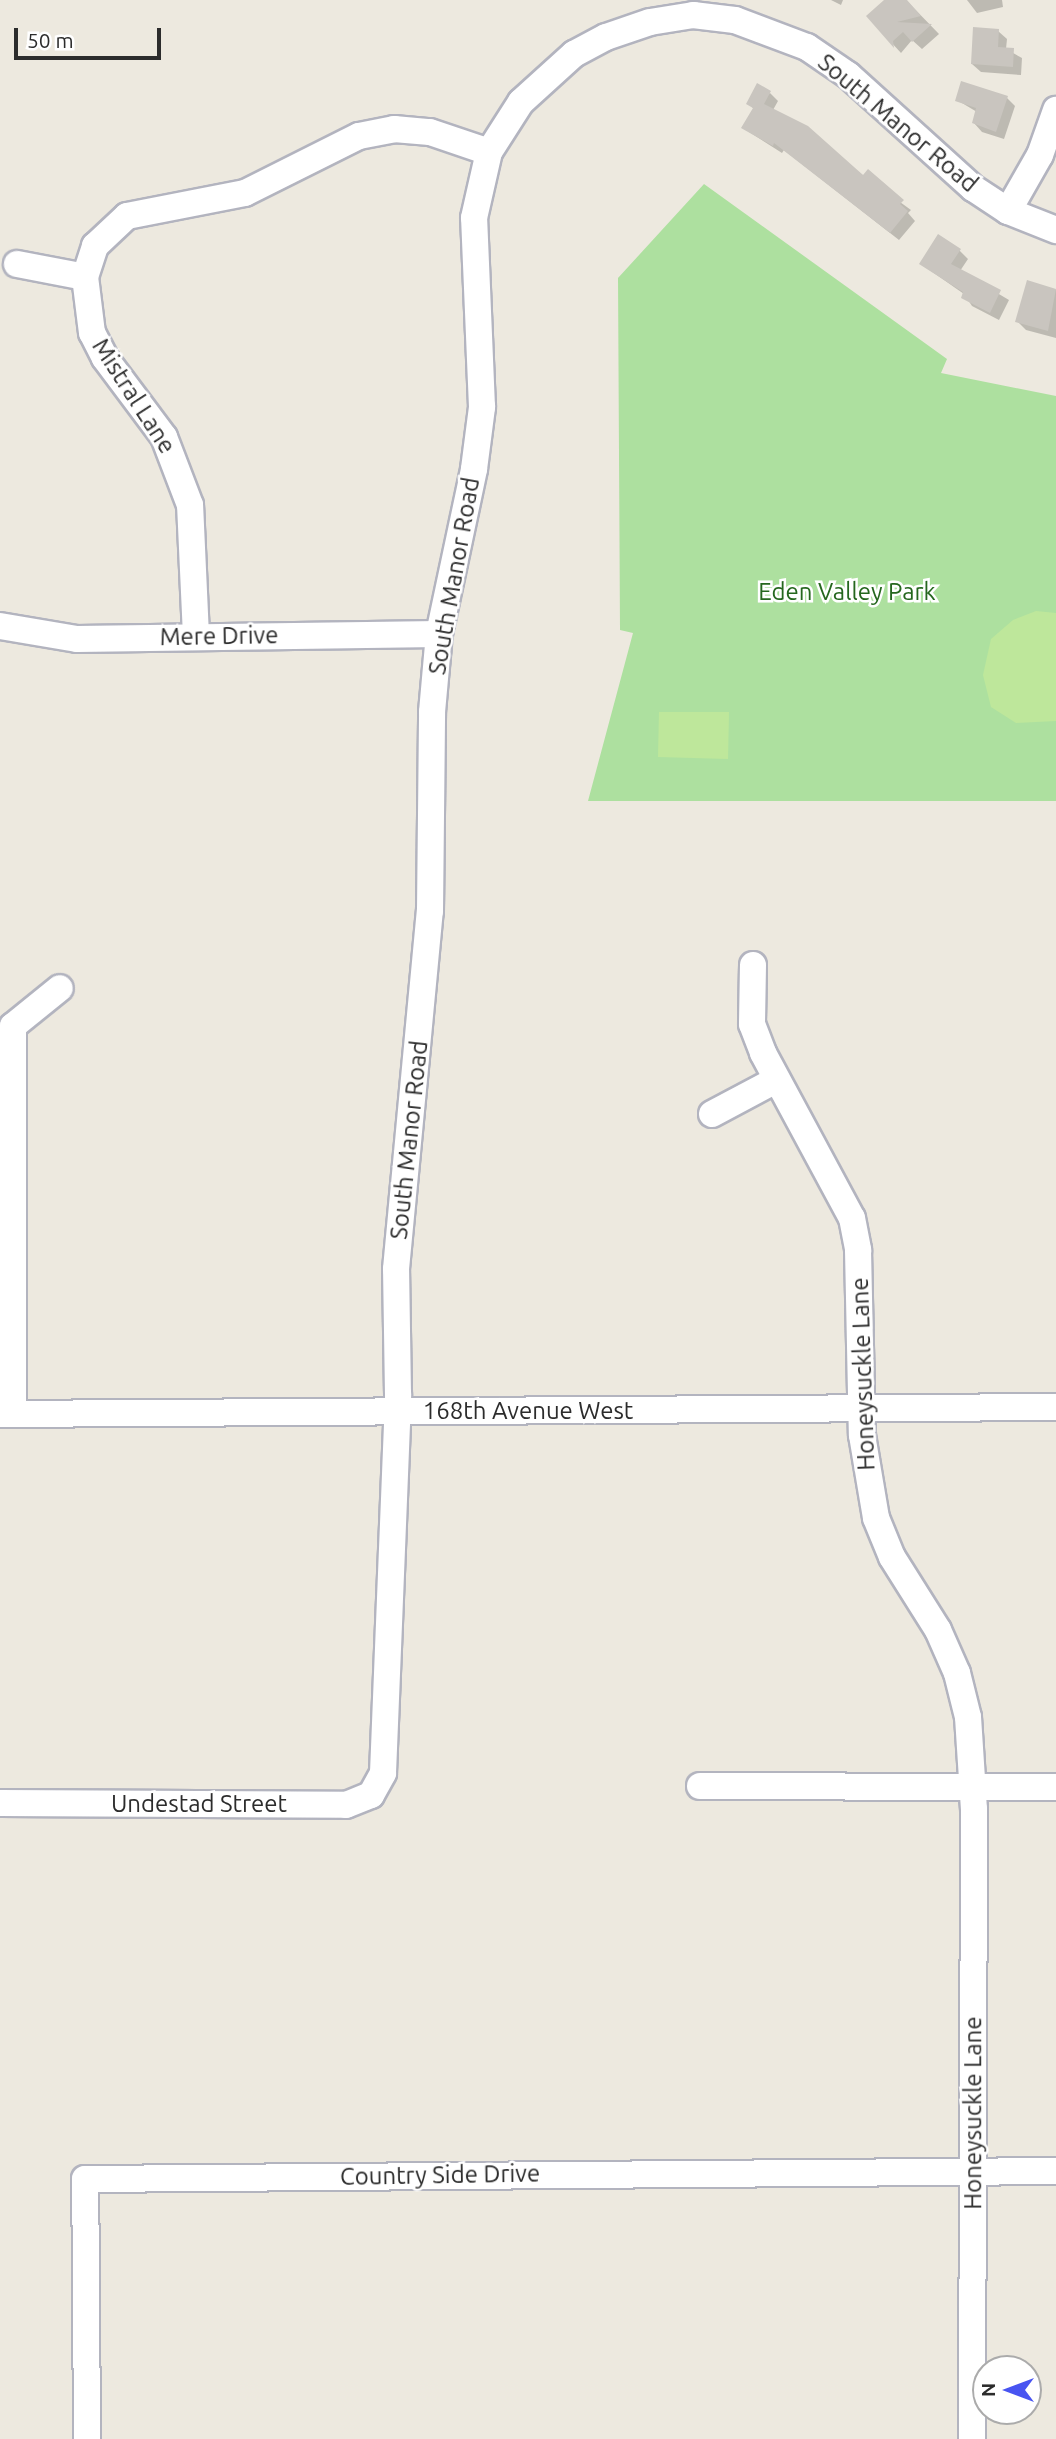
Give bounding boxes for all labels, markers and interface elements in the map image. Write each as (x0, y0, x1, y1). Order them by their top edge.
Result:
scale bar (18, 14, 164, 58)
text: 50 m (27, 28, 74, 52)
street label: South Manor Road (812, 48, 984, 198)
street label: Mistral Lane (86, 333, 182, 459)
street label: South Manor Road (422, 475, 486, 677)
park label: Eden Valley Park (758, 578, 936, 606)
street label: Mere Drive (159, 621, 279, 651)
street label: South Manor Road (384, 1039, 434, 1241)
street label: Honeysuckle Lane (845, 1277, 881, 1471)
street label: 168th Avenue West (423, 1397, 633, 1425)
street label: Undestad Street (111, 1790, 287, 1818)
street label: Honeysuckle Lane (959, 2016, 987, 2210)
street label: Country Side Drive (340, 2159, 540, 2191)
north arrow (972, 2355, 1042, 2425)
text: N (977, 2383, 999, 2397)

